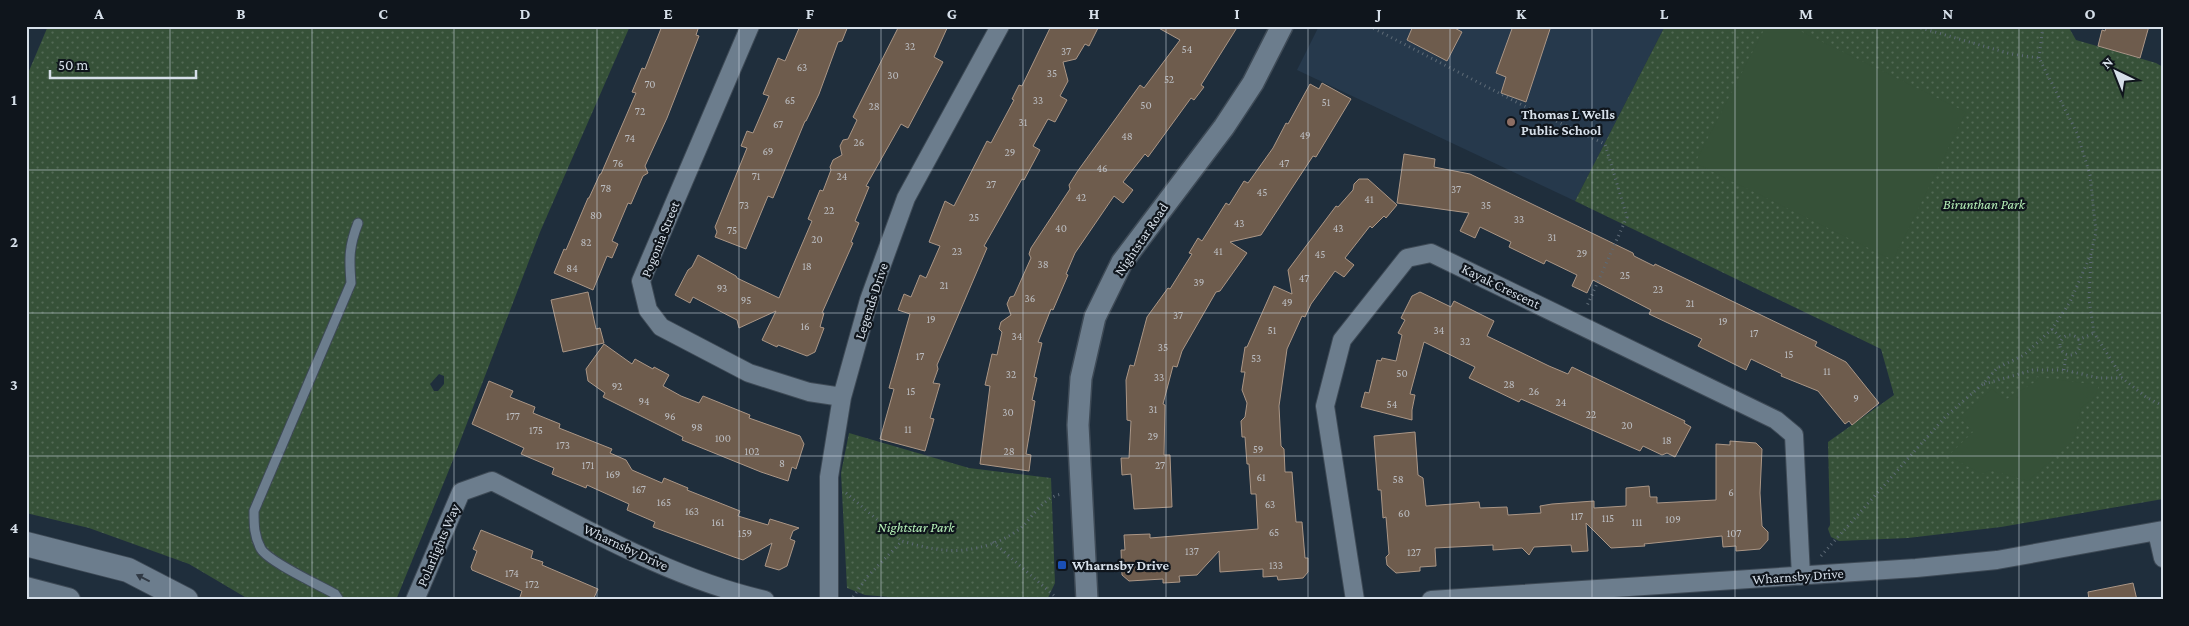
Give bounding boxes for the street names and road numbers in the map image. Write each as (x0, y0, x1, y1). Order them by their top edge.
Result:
street label: Pogonia Street (638, 198, 683, 279)
street label: Nightstar Road (1111, 199, 1172, 278)
street label: Kayak Crescent (1459, 260, 1543, 312)
street label: Legends Drive (851, 261, 891, 341)
street label: Polarlights Way (413, 501, 463, 589)
street label: Wharnsby Drive (581, 520, 671, 574)
street label: Wharnsby Drive (1752, 565, 1844, 587)

